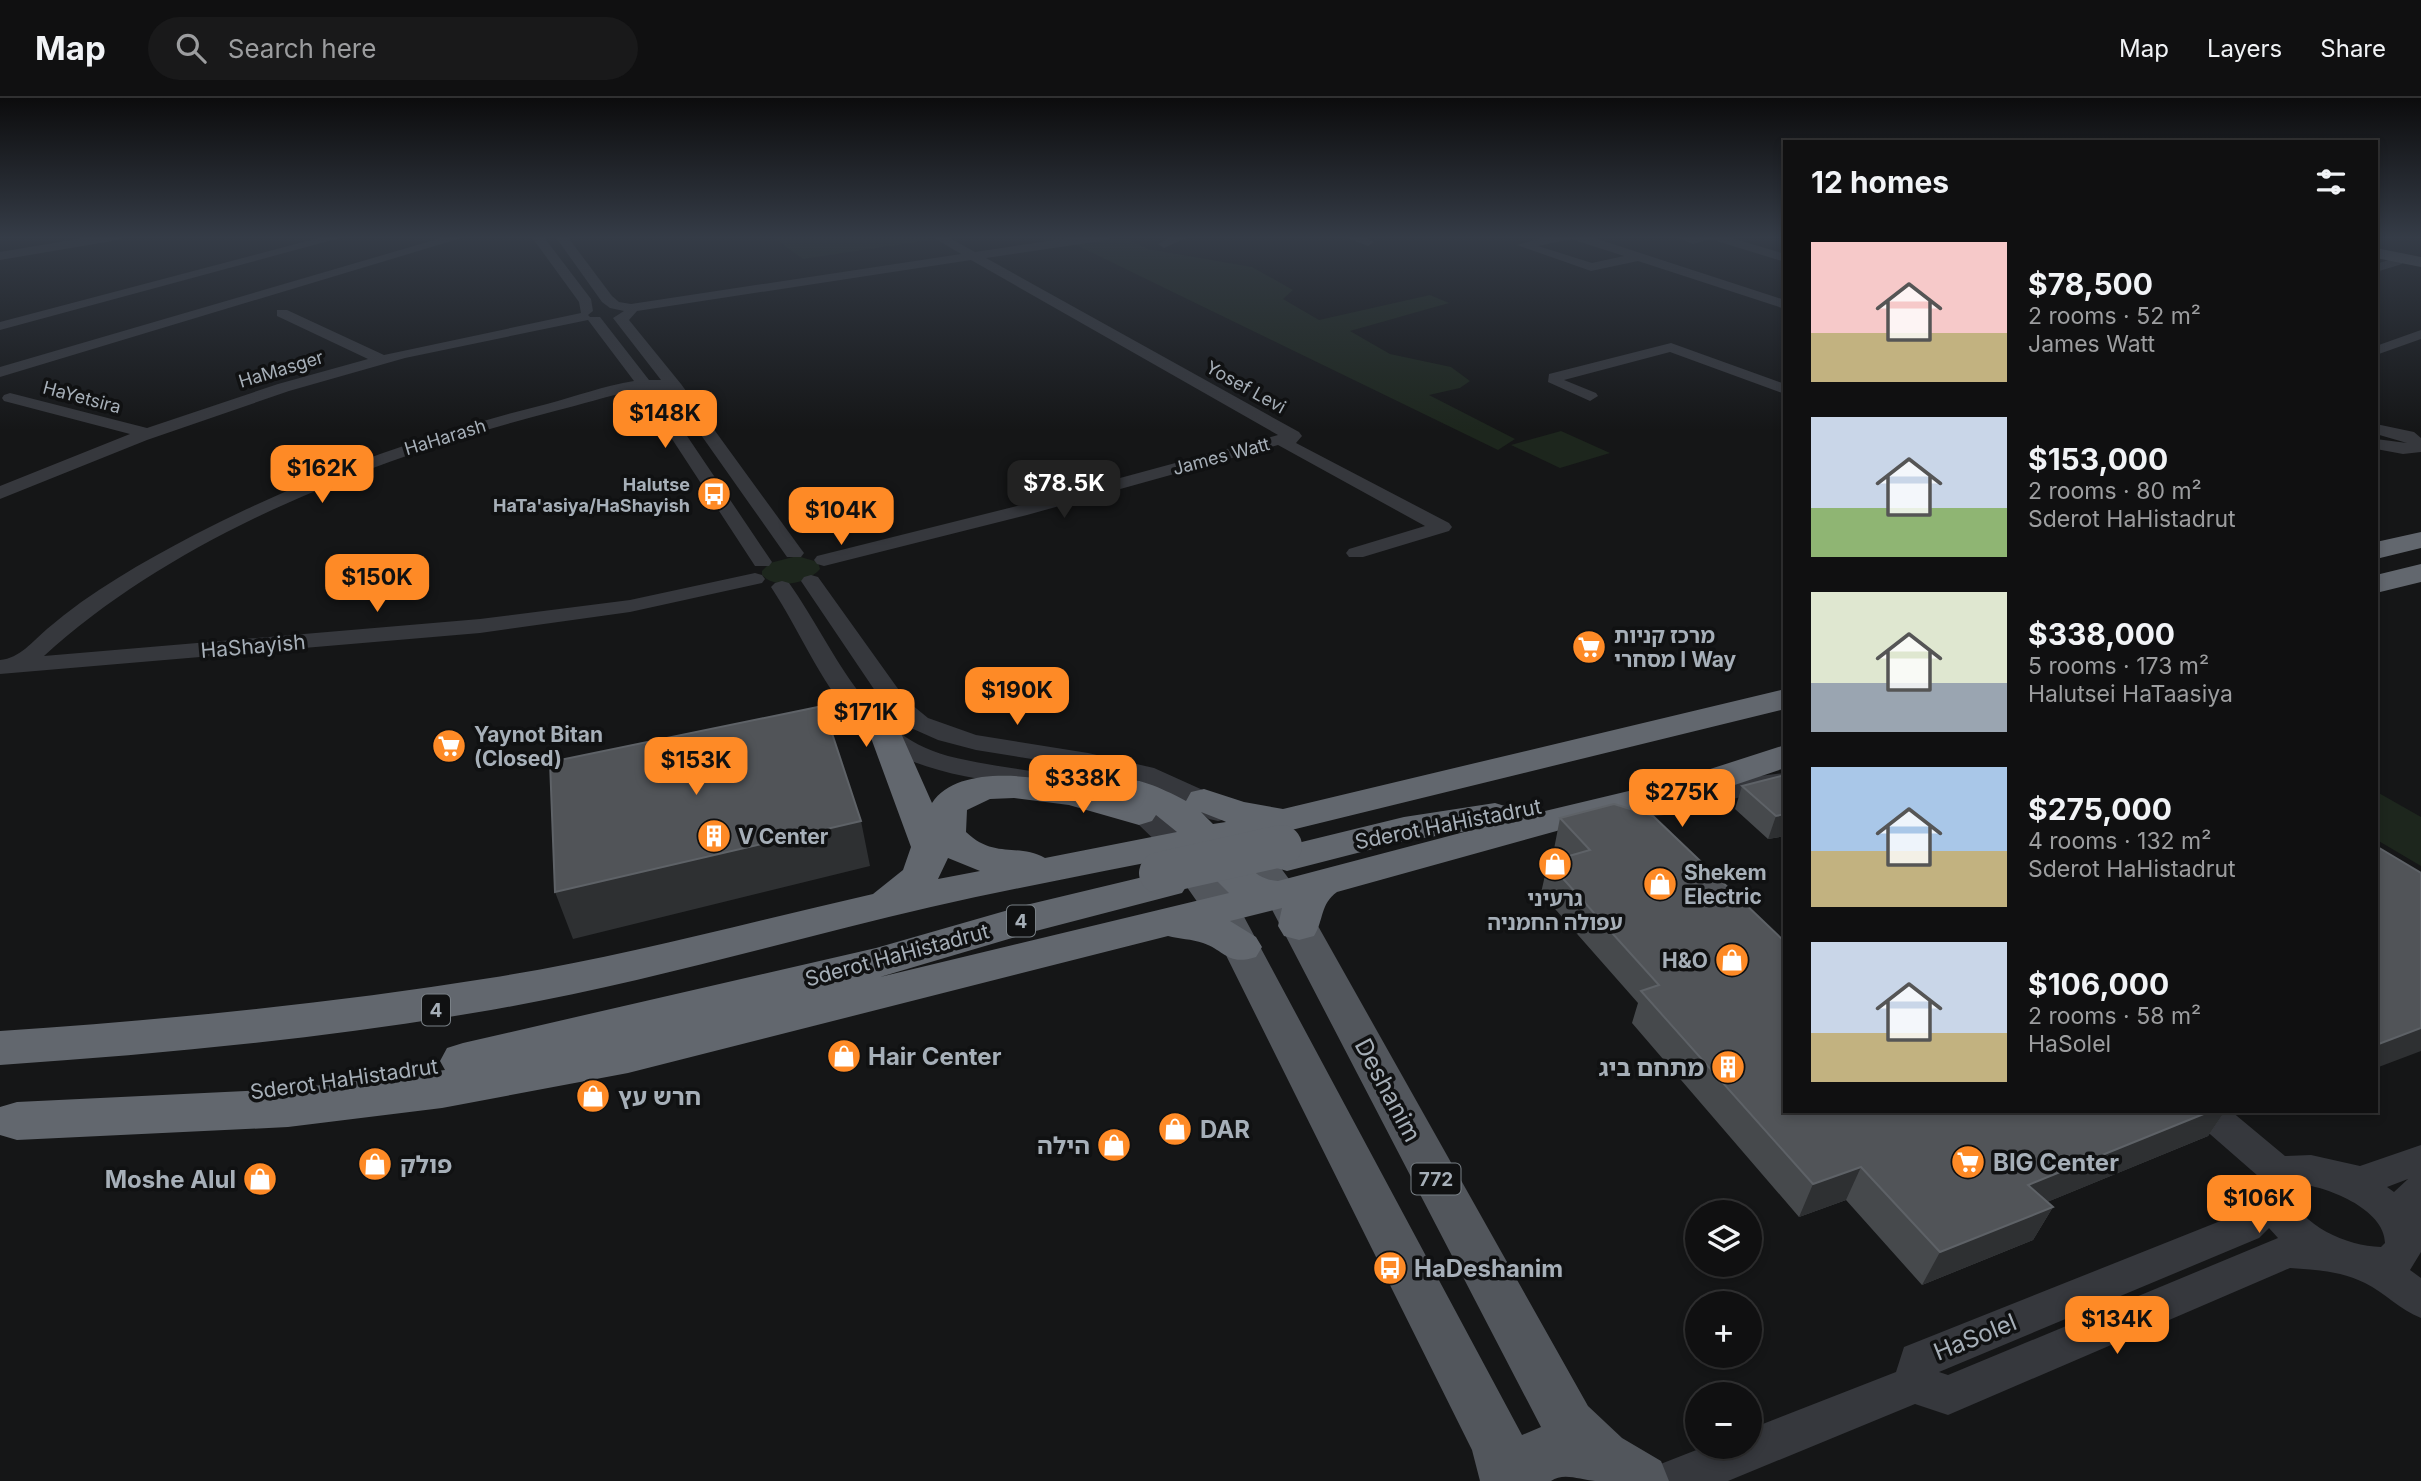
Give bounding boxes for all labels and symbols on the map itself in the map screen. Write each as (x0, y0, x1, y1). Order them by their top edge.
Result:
street label: HaMasger (236, 346, 326, 392)
street label: Yosef Levi (1202, 356, 1290, 418)
street label: HaYetsira (41, 377, 123, 417)
pin: $148K (616, 390, 714, 450)
street label: HaHarash (402, 415, 488, 459)
street label: James Watt (1170, 433, 1272, 479)
pin: $162K (273, 446, 371, 505)
pin: $78.5K (1007, 460, 1121, 520)
place label: Halutse HaTa'asiya/HaShayish (493, 474, 690, 516)
bus stop icon: Halutse HaTa'asiya/HaShayish (695, 475, 733, 513)
pin: $104K (792, 488, 890, 547)
pin: $150K (328, 554, 426, 614)
place label: מרכז קניות מסחרי I Way (1614, 623, 1737, 672)
supermarket icon: מרכז קניות מסחרי I Way (1570, 628, 1608, 666)
street label: HaShayish (200, 629, 306, 663)
pin: $190K (968, 668, 1066, 727)
pin: $171K (817, 690, 915, 749)
place label: Yaynot Bitan (Closed) (474, 722, 603, 771)
supermarket icon: Yaynot Bitan (Closed) (430, 727, 468, 765)
pin: $153K (647, 738, 745, 797)
pin: $338K (1034, 756, 1132, 815)
pin: $275K (1633, 770, 1731, 829)
street label: Sderot HaHistadrut (1353, 794, 1544, 854)
building icon: V Center (695, 817, 733, 855)
place label: V Center (738, 824, 829, 849)
shop icon: גרעיני עפולה החמניה (1536, 845, 1574, 883)
place label: Shekem Electric (1684, 860, 1767, 909)
shop icon: Shekem Electric (1641, 865, 1679, 903)
place label: גרעיני עפולה החמניה (1487, 886, 1623, 935)
road number: 4 (1007, 906, 1035, 936)
street label: Sderot HaHistadrut (802, 918, 992, 992)
shop icon: H&O (1713, 941, 1751, 979)
place label: H&O (1662, 948, 1708, 973)
road number: 4 (422, 994, 450, 1026)
street label: Deshanim (1349, 1033, 1427, 1147)
shop icon: Hair Center (825, 1037, 863, 1075)
place label: Hair Center (868, 1042, 1002, 1071)
building icon: מתחם ביג (1709, 1048, 1747, 1086)
street label: Sderot HaHistadrut (248, 1053, 440, 1105)
place label: מתחם ביג (1599, 1053, 1704, 1082)
shop icon: חרש עץ (574, 1077, 612, 1115)
place label: חרש עץ (618, 1082, 701, 1111)
shop icon: DAR (1156, 1110, 1194, 1148)
place label: DAR (1200, 1115, 1250, 1144)
shop icon: הילה (1095, 1126, 1133, 1164)
place label: הילה (1037, 1131, 1090, 1160)
supermarket icon: BIG Center (1949, 1143, 1987, 1181)
shop icon: פולק (356, 1145, 394, 1183)
place label: BIG Center (1993, 1148, 2119, 1177)
place label: פולק (400, 1150, 452, 1179)
shop icon: Moshe Alul (241, 1160, 279, 1198)
road number: 772 (1412, 1163, 1460, 1194)
place label: Moshe Alul (105, 1165, 236, 1194)
pin: $106K (2210, 1176, 2308, 1235)
bus stop icon: HaDeshanim (1371, 1249, 1409, 1287)
place label: HaDeshanim (1414, 1254, 1563, 1283)
pin: $134K (2068, 1296, 2166, 1356)
street label: HaSolel (1929, 1307, 2021, 1367)

